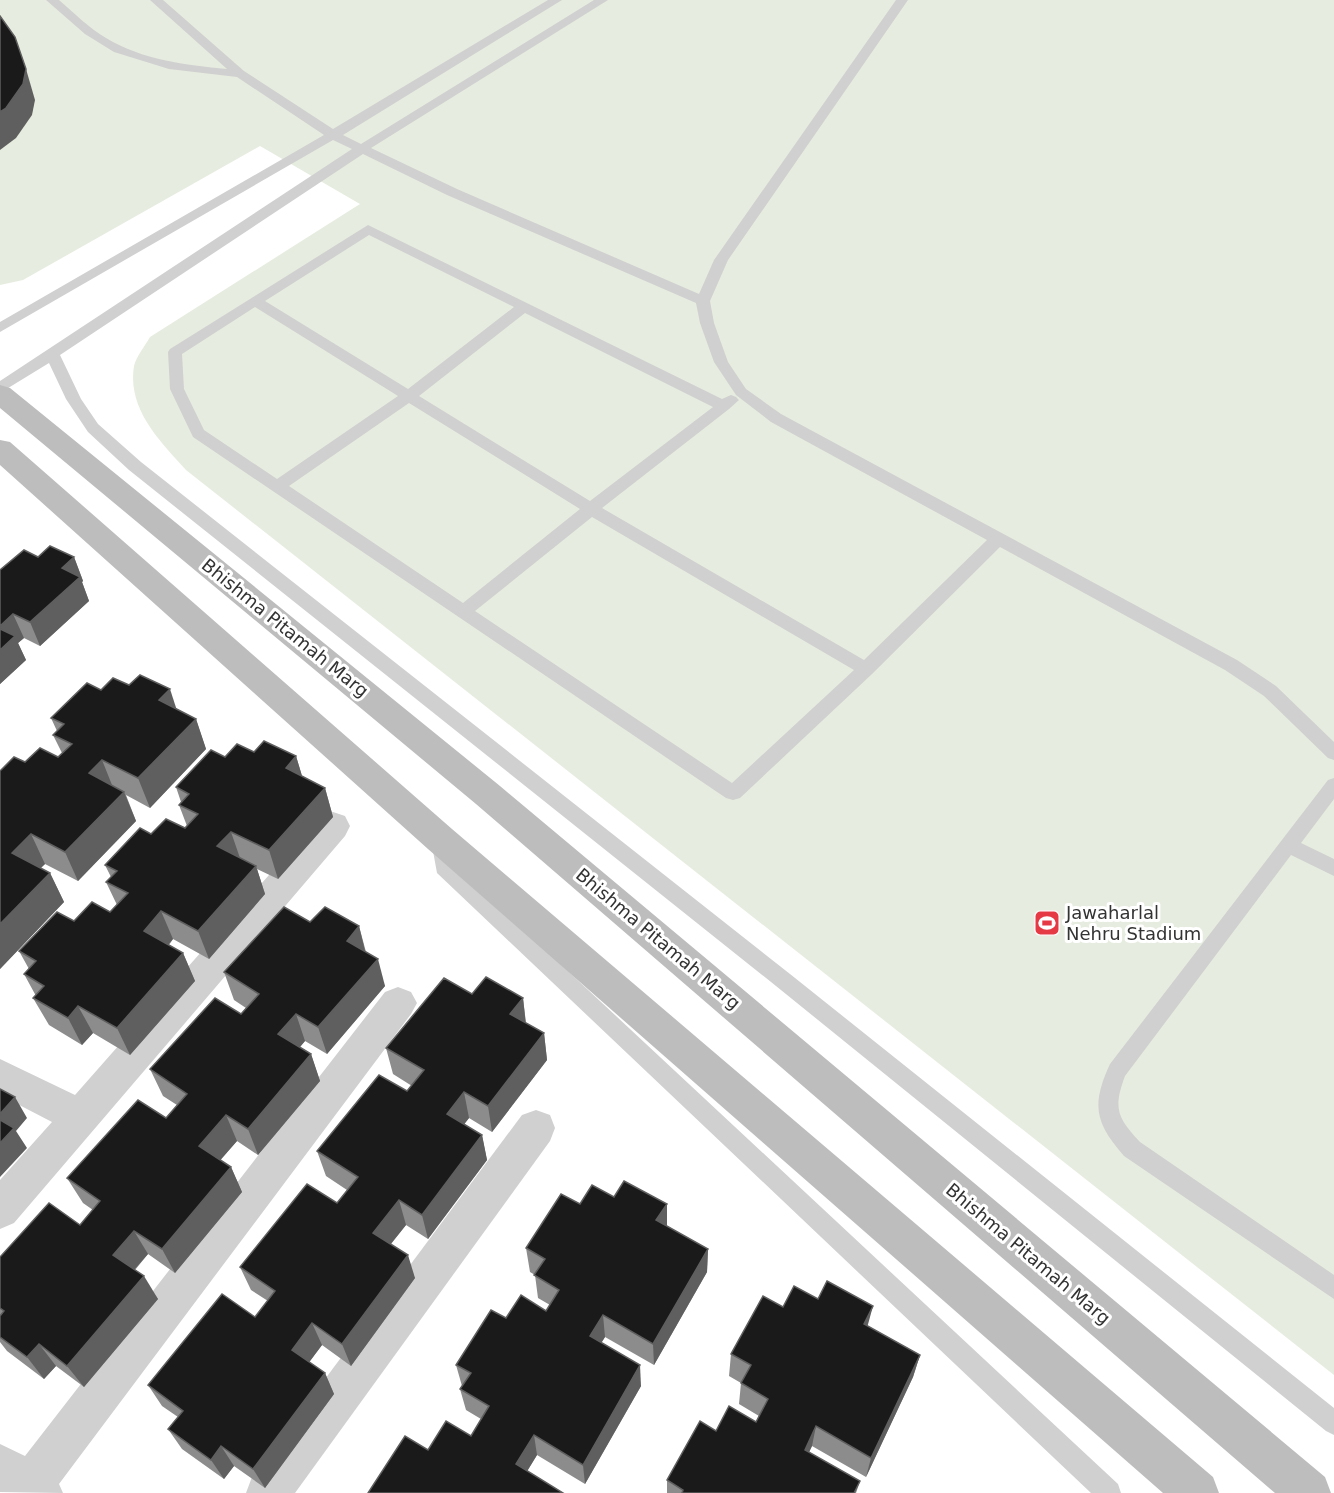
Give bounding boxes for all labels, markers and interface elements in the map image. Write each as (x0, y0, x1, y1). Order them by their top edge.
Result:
street label: Bhishma Pitamah Marg (198, 554, 373, 701)
street label: Bhishma Pitamah Marg (572, 864, 745, 1014)
place label: Jawaharlal Nehru Stadium (1065, 902, 1201, 944)
sports icon: Jawaharlal Nehru Stadium (1032, 908, 1062, 938)
street label: Bhishma Pitamah Marg (942, 1179, 1115, 1329)

